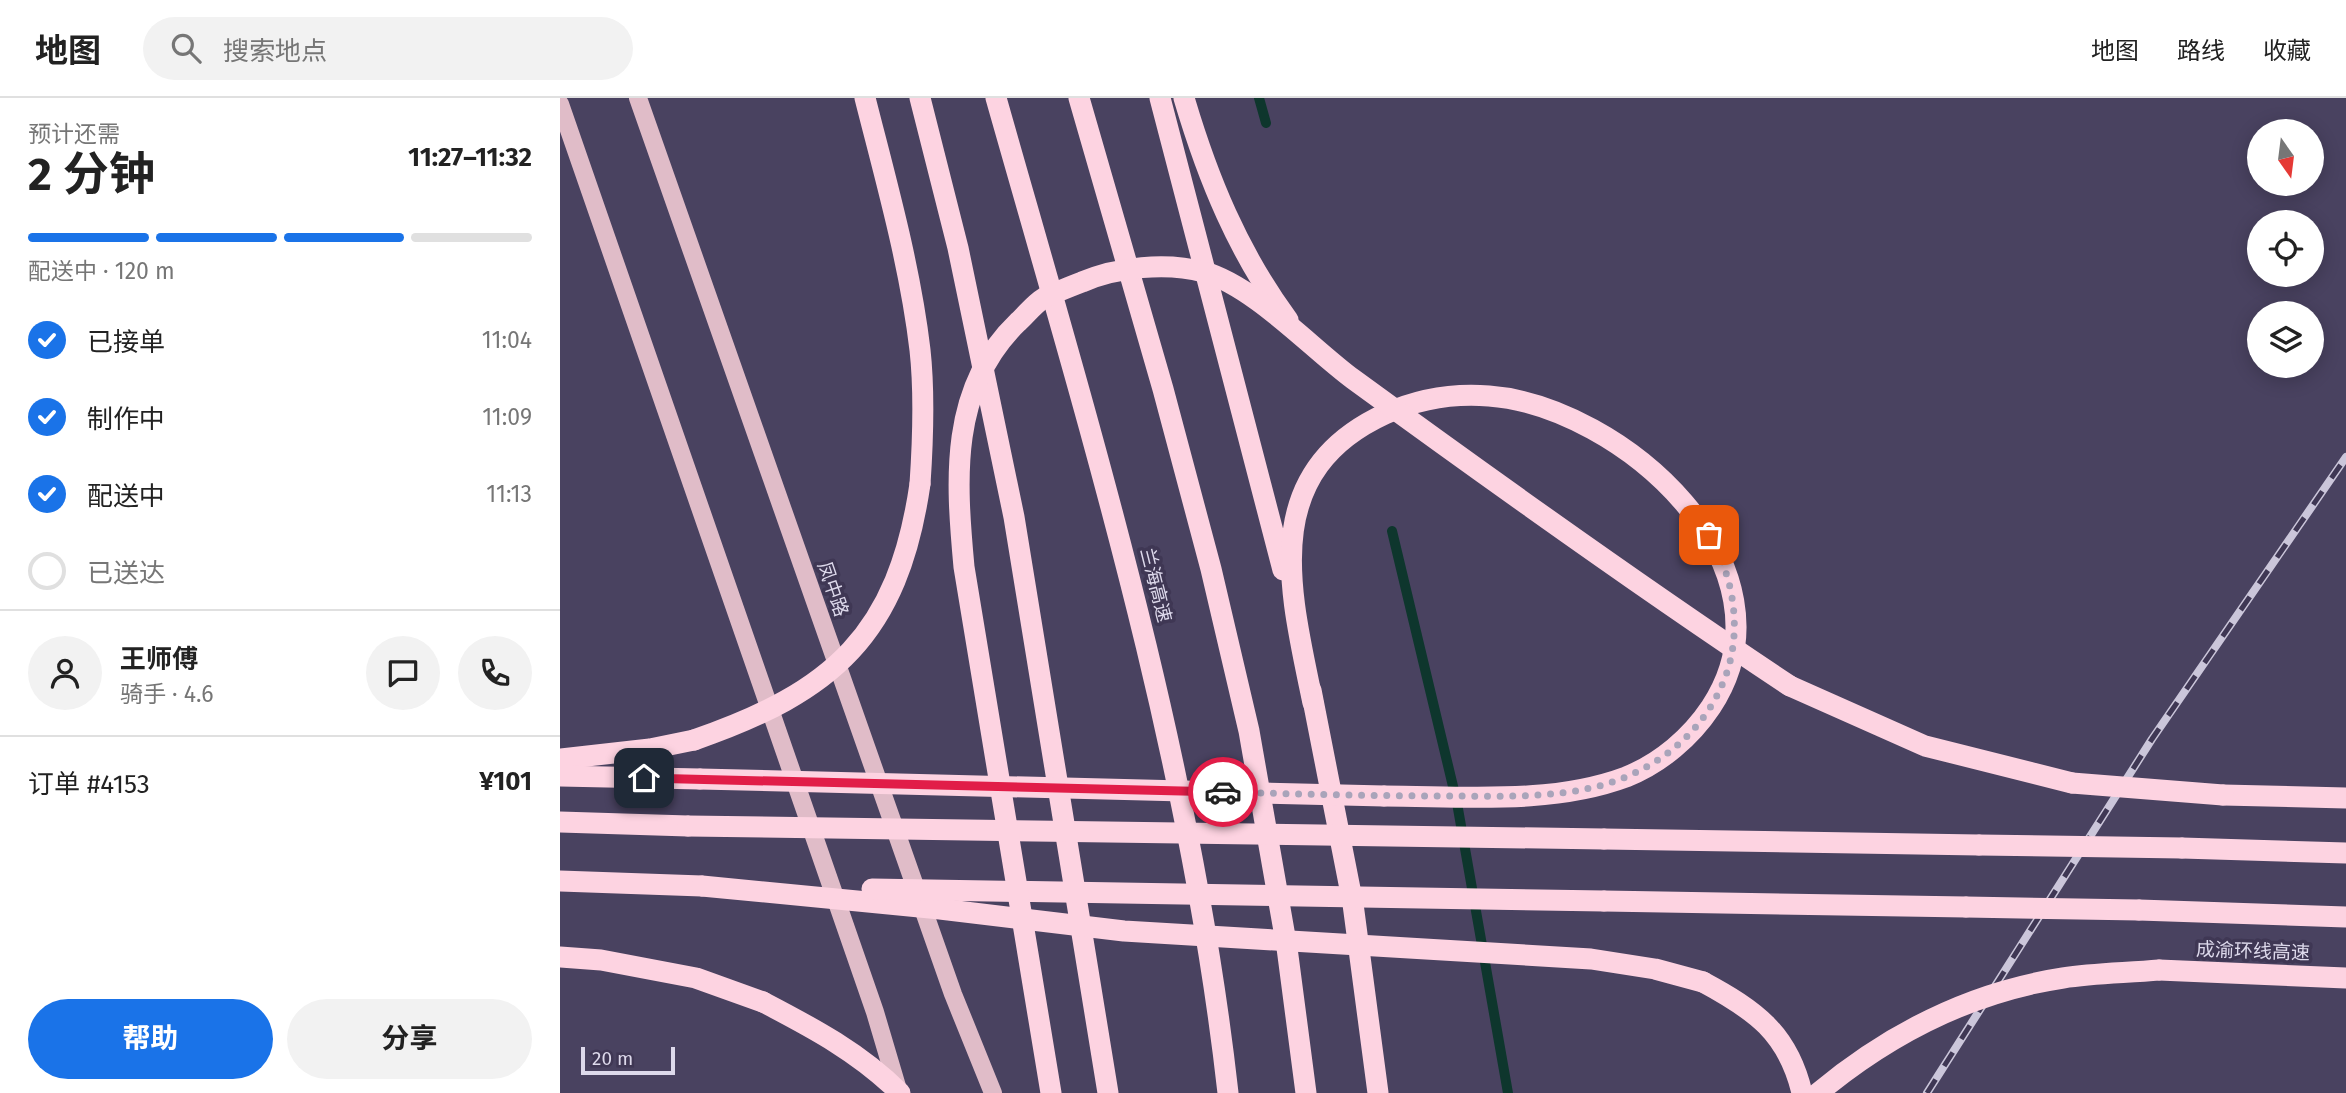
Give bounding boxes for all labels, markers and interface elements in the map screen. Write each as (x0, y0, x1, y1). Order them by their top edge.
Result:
search box (143, 17, 633, 80)
icon: search (167, 29, 205, 67)
text: 地图 (35, 31, 101, 71)
text: 搜索地点 (223, 36, 327, 67)
text: 地图 (2091, 37, 2139, 65)
text: 路线 (2177, 37, 2225, 65)
text: 收藏 (2263, 37, 2311, 65)
north arrow (2247, 119, 2324, 196)
map controls (2247, 119, 2324, 378)
text: 预计还需 (28, 120, 120, 148)
text: 11:27–11:32 (408, 142, 532, 173)
text: 2 分钟 (28, 147, 155, 202)
button: locate (2247, 210, 2324, 287)
text: 配送中 · 120 m (28, 257, 175, 285)
button: layers (2247, 301, 2324, 378)
icon: check (28, 321, 66, 359)
text: 11:04 (482, 326, 532, 354)
text: 已接单 (87, 327, 165, 358)
icon: check (28, 398, 66, 436)
text: 11:09 (482, 403, 532, 431)
text: 制作中 (87, 404, 165, 435)
icon: check (28, 475, 66, 513)
text: 11:13 (486, 480, 532, 508)
text: 配送中 (87, 481, 165, 512)
pin (1679, 505, 1739, 565)
icon: bag (1690, 516, 1728, 554)
street label: 兰海高速 (1136, 545, 1176, 625)
text: 已送达 (87, 558, 165, 589)
street label: 凤中路 (813, 558, 853, 620)
button: person (28, 636, 102, 710)
button: chat (366, 636, 440, 710)
button: phone (458, 636, 532, 710)
text: 王师傅 (120, 644, 198, 675)
text: 骑手 · 4.6 (120, 680, 214, 708)
pin (614, 748, 674, 808)
courier (1188, 757, 1258, 827)
icon: home (625, 759, 663, 797)
text: ¥101 (479, 766, 532, 797)
text: 订单 #4153 (28, 769, 150, 800)
icon: car (1204, 773, 1242, 811)
street label: 成渝环线高速 (2196, 938, 2310, 964)
button: 帮助 (28, 999, 273, 1079)
button: 分享 (287, 999, 532, 1079)
scale bar (581, 1044, 676, 1076)
text: 20 m (592, 1047, 633, 1070)

